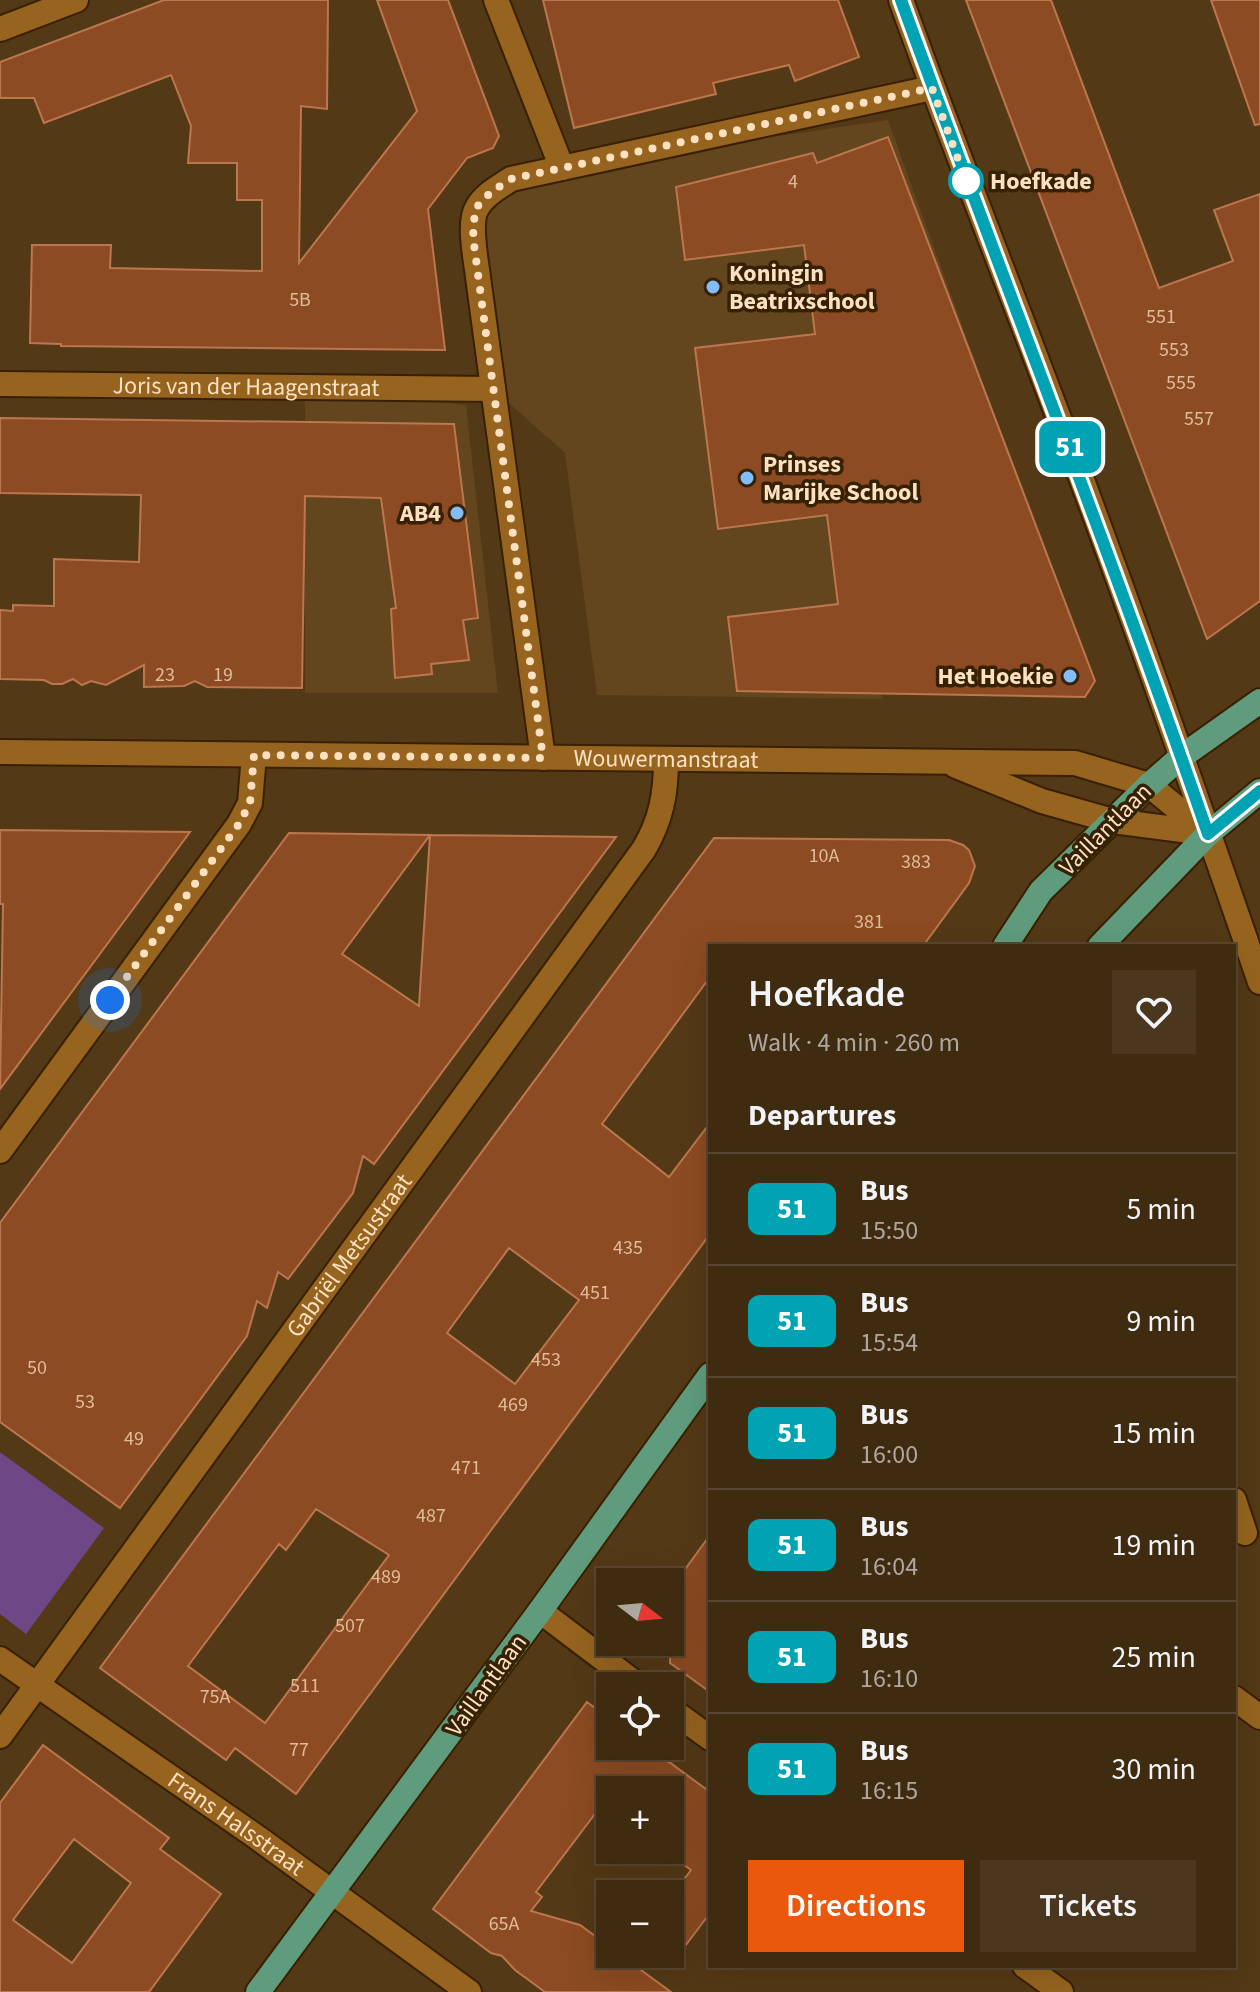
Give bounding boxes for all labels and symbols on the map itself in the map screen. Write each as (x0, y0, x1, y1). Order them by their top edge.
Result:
marker: Hoefkade (949, 164, 983, 198)
place label: Hoefkade (990, 164, 1092, 199)
house number: 4 (788, 168, 798, 196)
place label: Koningin Beatrixschool (729, 256, 875, 319)
marker: Koningin Beatrixschool (704, 278, 722, 296)
house number: 5B (289, 286, 311, 314)
house number: 551 (1146, 303, 1176, 331)
house number: 553 (1159, 336, 1189, 364)
street label: Joris van der Haagenstraat (112, 368, 380, 406)
house number: 555 (1166, 369, 1196, 397)
house number: 557 (1184, 405, 1214, 433)
line badge: 51 (1034, 421, 1106, 473)
place label: Prinses Marijke School (763, 447, 918, 510)
marker: Prinses Marijke School (738, 469, 756, 487)
place label: AB4 (399, 496, 441, 531)
marker: AB4 (448, 504, 466, 522)
place label: Het Hoekie (938, 659, 1054, 694)
house number: 23 (155, 661, 175, 689)
house number: 19 (213, 661, 233, 689)
marker: Het Hoekie (1061, 667, 1079, 685)
street label: Wouwermanstraat (573, 741, 759, 778)
street label: Vaillantlaan (1051, 775, 1160, 884)
house number: 10A (809, 842, 840, 870)
house number: 383 (901, 848, 931, 876)
house number: 381 (854, 908, 884, 936)
your location (90, 980, 130, 1020)
street label: Gabriël Metsustraat (278, 1166, 421, 1345)
house number: 435 (613, 1234, 643, 1262)
house number: 451 (580, 1279, 610, 1307)
house number: 453 (531, 1346, 561, 1374)
house number: 50 (27, 1354, 47, 1382)
house number: 53 (75, 1388, 95, 1416)
house number: 469 (498, 1391, 528, 1419)
house number: 49 (124, 1425, 144, 1453)
house number: 471 (451, 1454, 481, 1482)
house number: 487 (416, 1502, 446, 1530)
house number: 489 (371, 1563, 401, 1591)
north arrow (596, 1568, 684, 1656)
house number: 507 (335, 1612, 365, 1640)
street label: Vaillantlaan (437, 1627, 535, 1744)
house number: 511 (290, 1672, 320, 1700)
house number: 75A (200, 1683, 231, 1711)
house number: 77 (289, 1736, 309, 1764)
street label: Frans Halsstraat (160, 1763, 312, 1885)
house number: 65A (489, 1910, 520, 1938)

